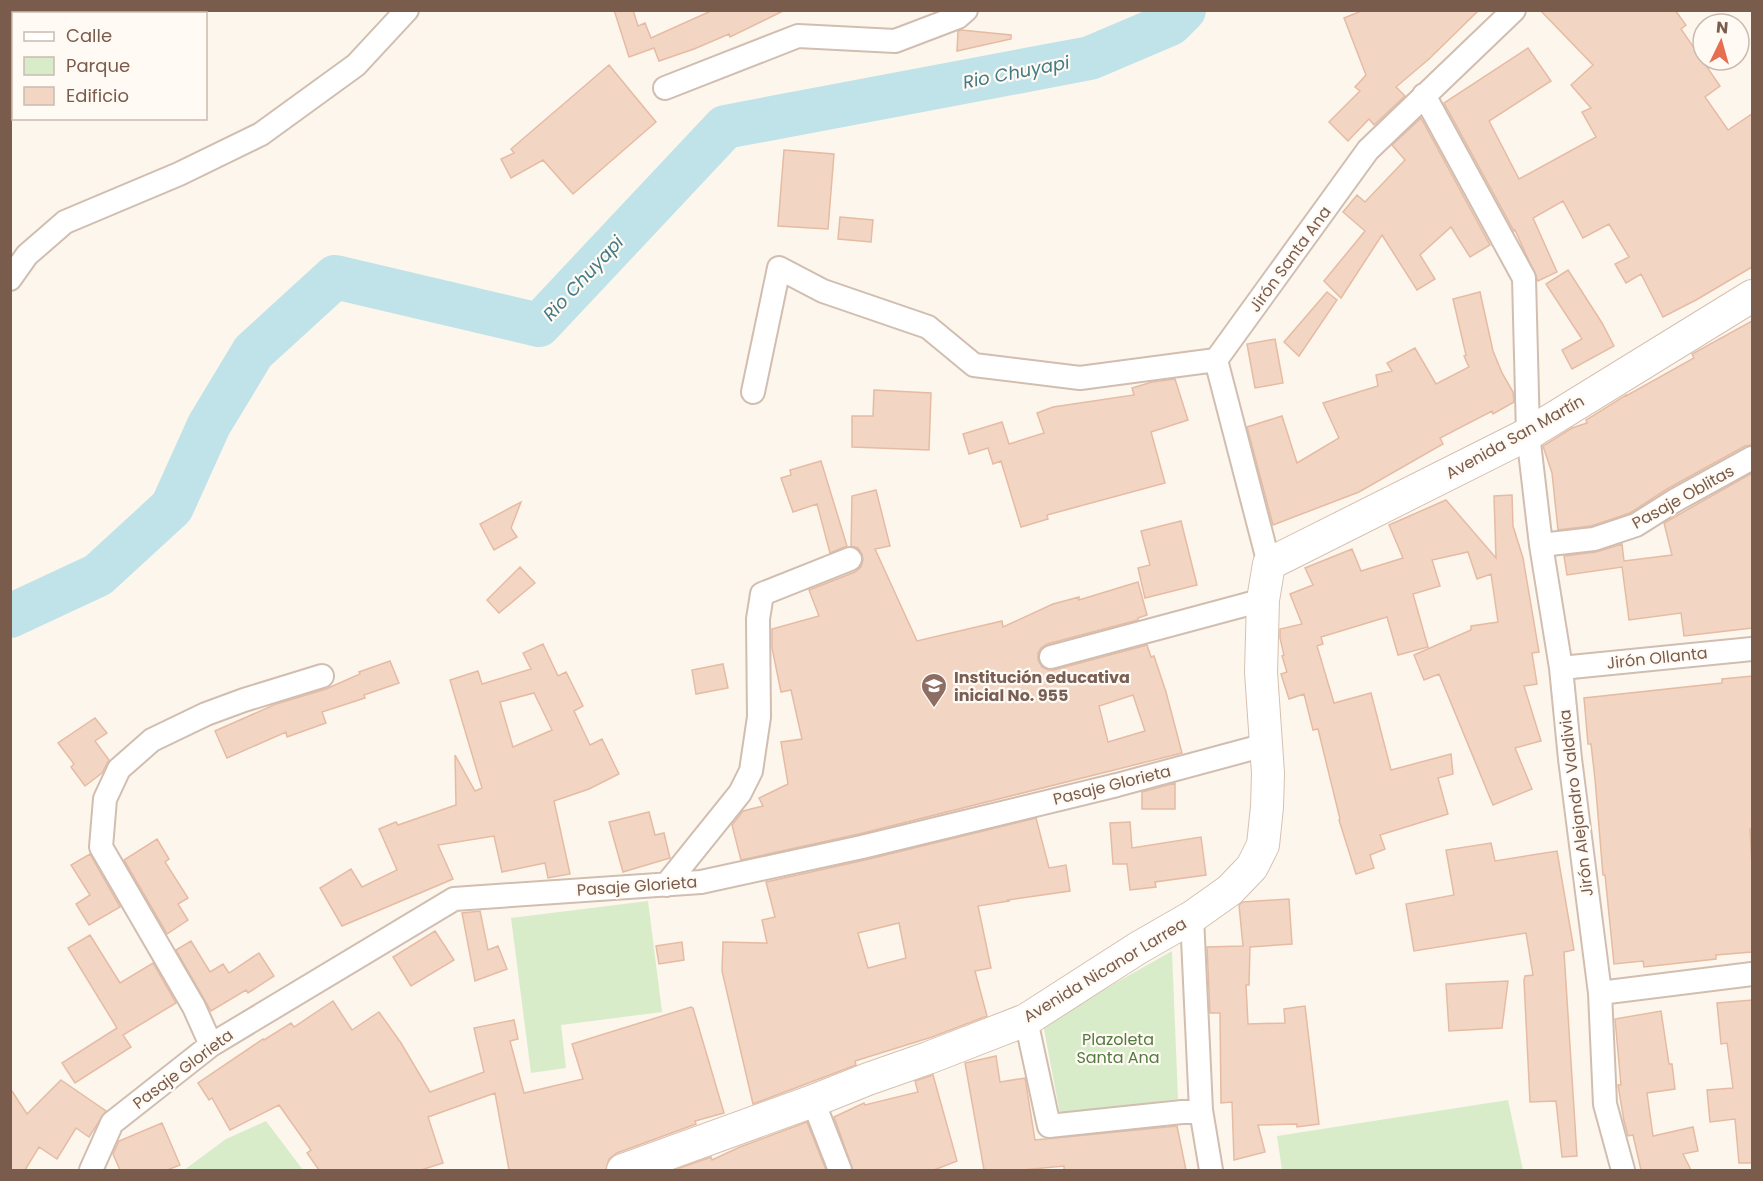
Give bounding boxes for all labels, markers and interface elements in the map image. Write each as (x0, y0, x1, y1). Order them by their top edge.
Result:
legend (12, 12, 207, 120)
north arrow (1691, 12, 1751, 72)
text: N (1715, 16, 1729, 40)
text: Calle (66, 23, 112, 48)
water label: Rio Chuyapi (961, 49, 1072, 95)
text: Parque (66, 53, 130, 78)
text: Edificio (66, 83, 129, 108)
street label: Jirón Santa Ana (1244, 201, 1336, 317)
water label: Rio Chuyapi (537, 230, 629, 326)
street label: Avenida San Martín (1442, 389, 1588, 485)
street label: Pasaje Oblitas (1628, 459, 1738, 535)
street label: Jirón Ollanta (1605, 641, 1709, 675)
place label: Institución educativa inicial No. 955 (954, 666, 1130, 707)
school or university icon: Institución educativa inicial No. 955 (919, 671, 949, 709)
street label: Jirón Alejandro Valdivia (1553, 708, 1599, 898)
street label: Pasaje Glorieta (1051, 759, 1173, 811)
street label: Pasaje Glorieta (576, 870, 698, 902)
street label: Avenida Nicanor Larrea (1019, 912, 1191, 1028)
street label: Pasaje Glorieta (128, 1024, 238, 1114)
park label: Plazoleta Santa Ana (1076, 1028, 1160, 1069)

